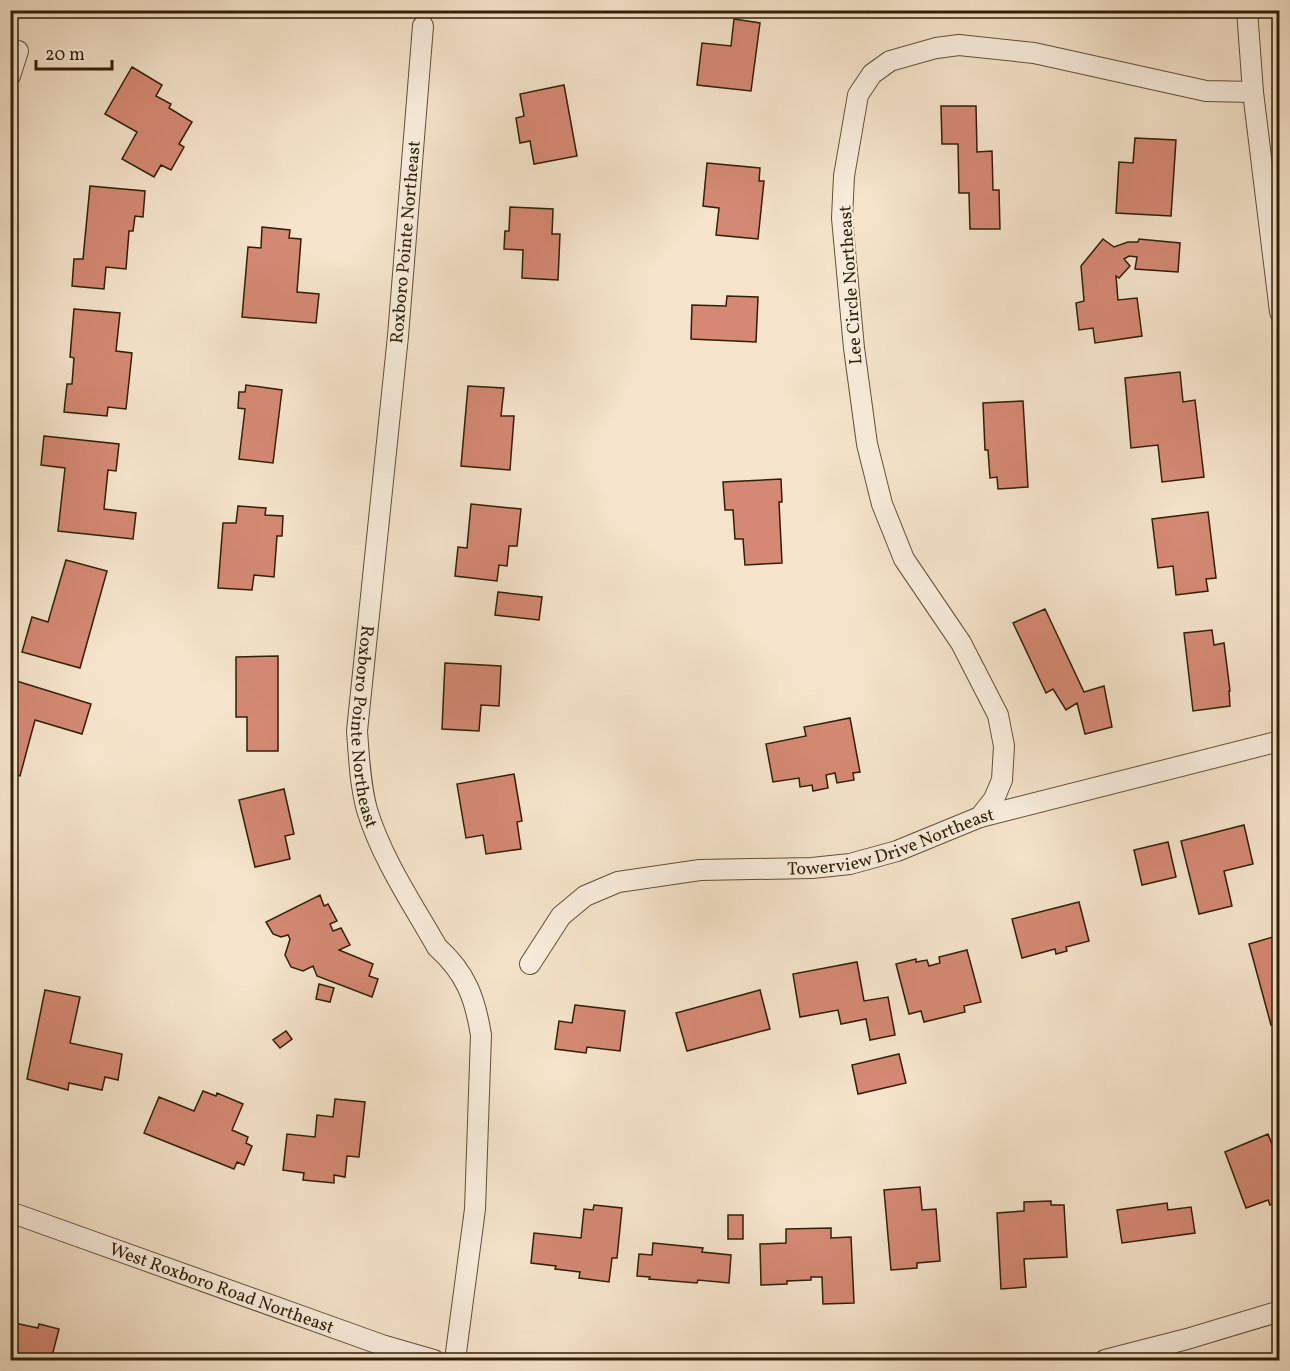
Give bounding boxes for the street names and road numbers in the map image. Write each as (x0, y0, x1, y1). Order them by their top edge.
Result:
street label: Roxboro Pointe Northeast (385, 140, 428, 345)
street label: Lee Circle Northeast (833, 204, 870, 365)
street label: Roxboro Pointe Northeast (343, 624, 383, 832)
street label: Towerview Drive Northeast (787, 803, 997, 883)
street label: West Roxboro Road Northeast (106, 1238, 337, 1341)

